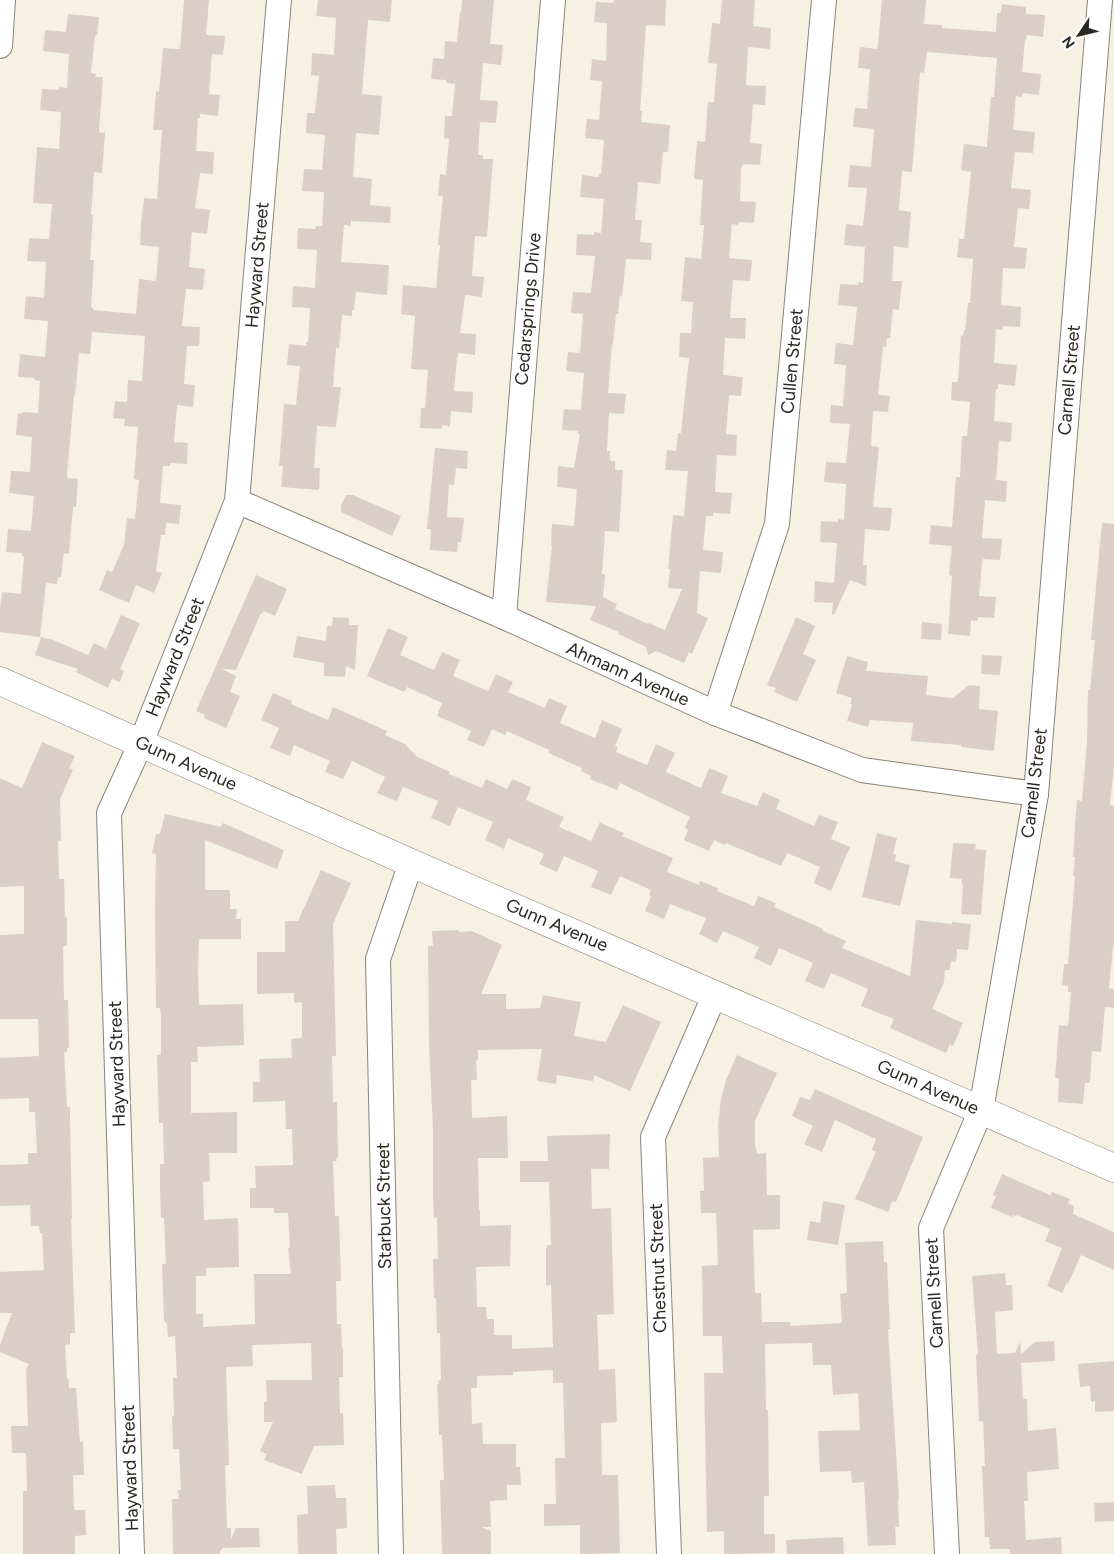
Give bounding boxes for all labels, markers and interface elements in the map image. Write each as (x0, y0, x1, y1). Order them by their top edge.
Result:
north arrow (1054, 10, 1104, 60)
text: N (1059, 33, 1079, 51)
street label: Hayward Street (241, 201, 273, 329)
street label: Cedarsprings Drive (510, 232, 546, 386)
street label: Cullen Street (776, 307, 808, 415)
street label: Carnell Street (1053, 324, 1085, 436)
street label: Hayward Street (141, 594, 209, 720)
street label: Ahmann Avenue (563, 637, 693, 711)
street label: Carnell Street (1016, 726, 1052, 839)
street label: Gunn Avenue (132, 731, 240, 795)
street label: Gunn Avenue (502, 894, 612, 957)
street label: Hayward Street (104, 1000, 130, 1128)
street label: Gunn Avenue (874, 1055, 982, 1119)
street label: Starbuck Street (372, 1142, 396, 1270)
street label: Chestnut Street (645, 1203, 671, 1333)
street label: Carnell Street (920, 1237, 948, 1349)
street label: Hayward Street (117, 1404, 143, 1532)

